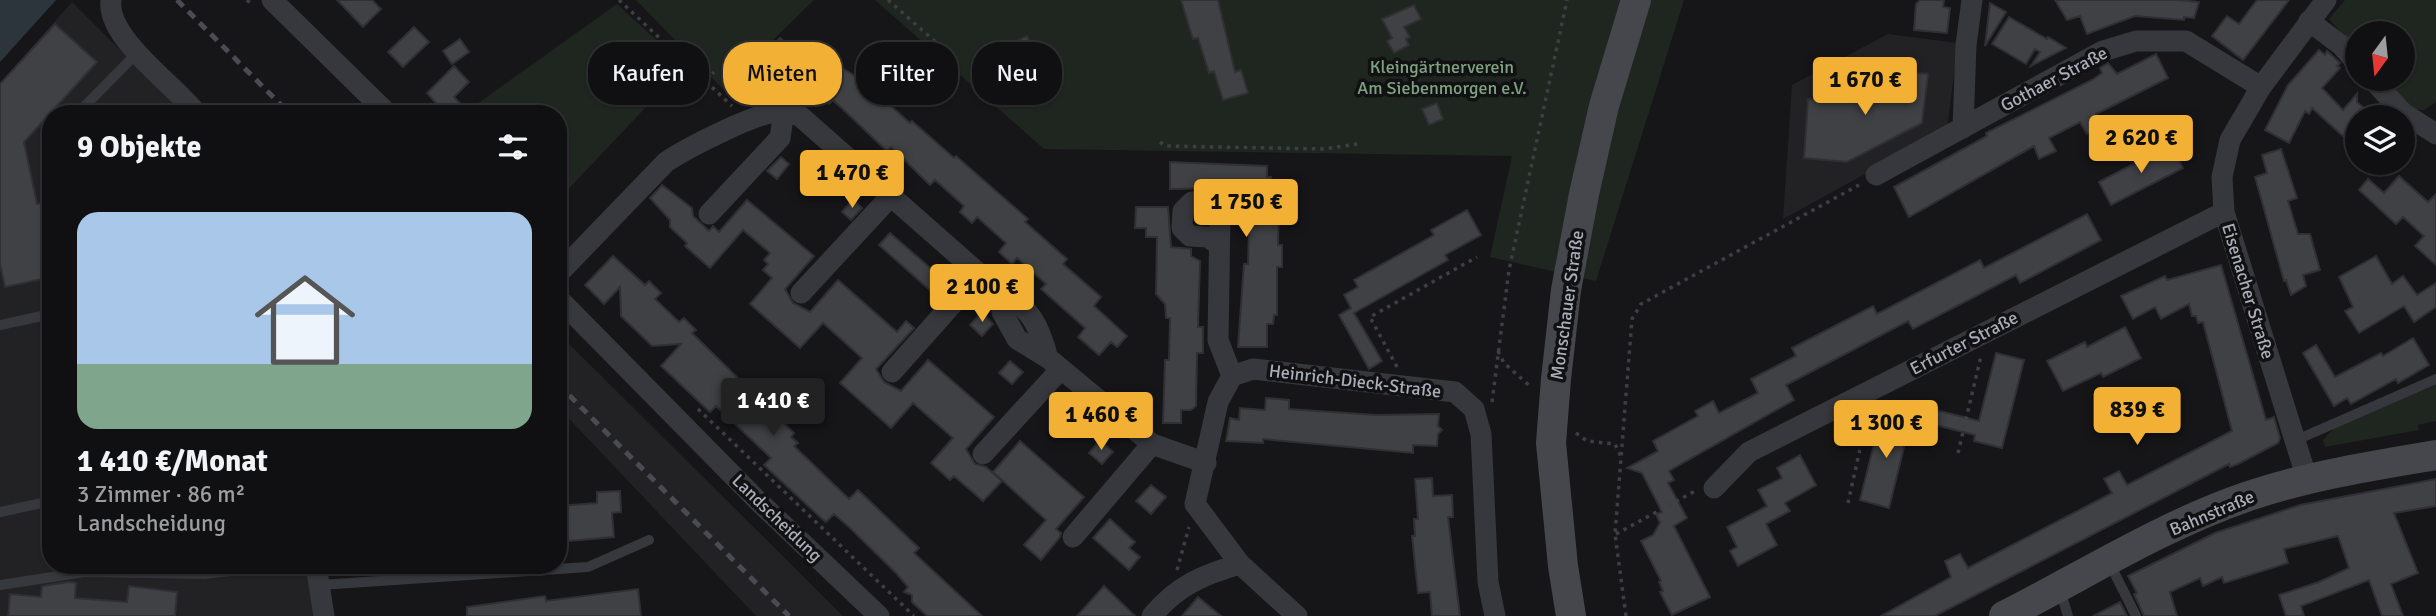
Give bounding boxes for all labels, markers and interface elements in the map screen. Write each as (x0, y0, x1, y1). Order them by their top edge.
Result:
north arrow (2345, 21, 2415, 91)
map controls (2345, 21, 2415, 175)
chip: Kaufen (588, 42, 709, 105)
chip: Mieten (723, 42, 842, 105)
chip: Filter (856, 42, 958, 105)
chip: Neu (972, 42, 1062, 105)
street label: Gothaer Straße (1997, 42, 2111, 116)
park label: Kleingärtnerverein Am Siebenmorgen e.V. (1357, 56, 1527, 99)
pin: 1 670 € (1800, 58, 1930, 117)
text: 1 670 € (1829, 65, 1901, 94)
button: layers (2345, 105, 2415, 175)
pin: 2 620 € (2076, 116, 2206, 175)
text: 2 620 € (2105, 123, 2177, 152)
icon: filters (494, 128, 532, 166)
text: 9 Objekte (77, 129, 201, 166)
pin: 1 470 € (787, 150, 917, 210)
text: 1 470 € (816, 158, 888, 187)
pin: 1 750 € (1181, 180, 1311, 239)
text: 1 750 € (1210, 187, 1282, 216)
street label: Eisenacher Straße (2217, 220, 2279, 362)
street label: Monschauer Straße (1546, 229, 1588, 381)
icon: home (242, 257, 368, 383)
pin: 2 100 € (917, 264, 1047, 324)
text: 2 100 € (946, 272, 1018, 301)
street label: Erfurter Straße (1906, 306, 2022, 380)
street label: Heinrich-Dieck-Straße (1268, 360, 1442, 402)
pin: 1 410 € (708, 378, 838, 438)
text: 1 410 € (737, 386, 809, 415)
pin: 839 € (2088, 388, 2186, 447)
pin: 1 460 € (1036, 392, 1166, 452)
text: 839 € (2110, 395, 2164, 424)
text: 1 460 € (1065, 400, 1137, 429)
pin: 1 300 € (1821, 400, 1951, 460)
text: 1 300 € (1850, 408, 1922, 437)
text: 1 410 €/Monat (77, 443, 268, 480)
street label: Landscheidung (727, 470, 827, 566)
text: 3 Zimmer · 86 m² (77, 480, 245, 509)
street label: Bahnstraße (2166, 485, 2258, 541)
text: Landscheidung (77, 509, 226, 538)

